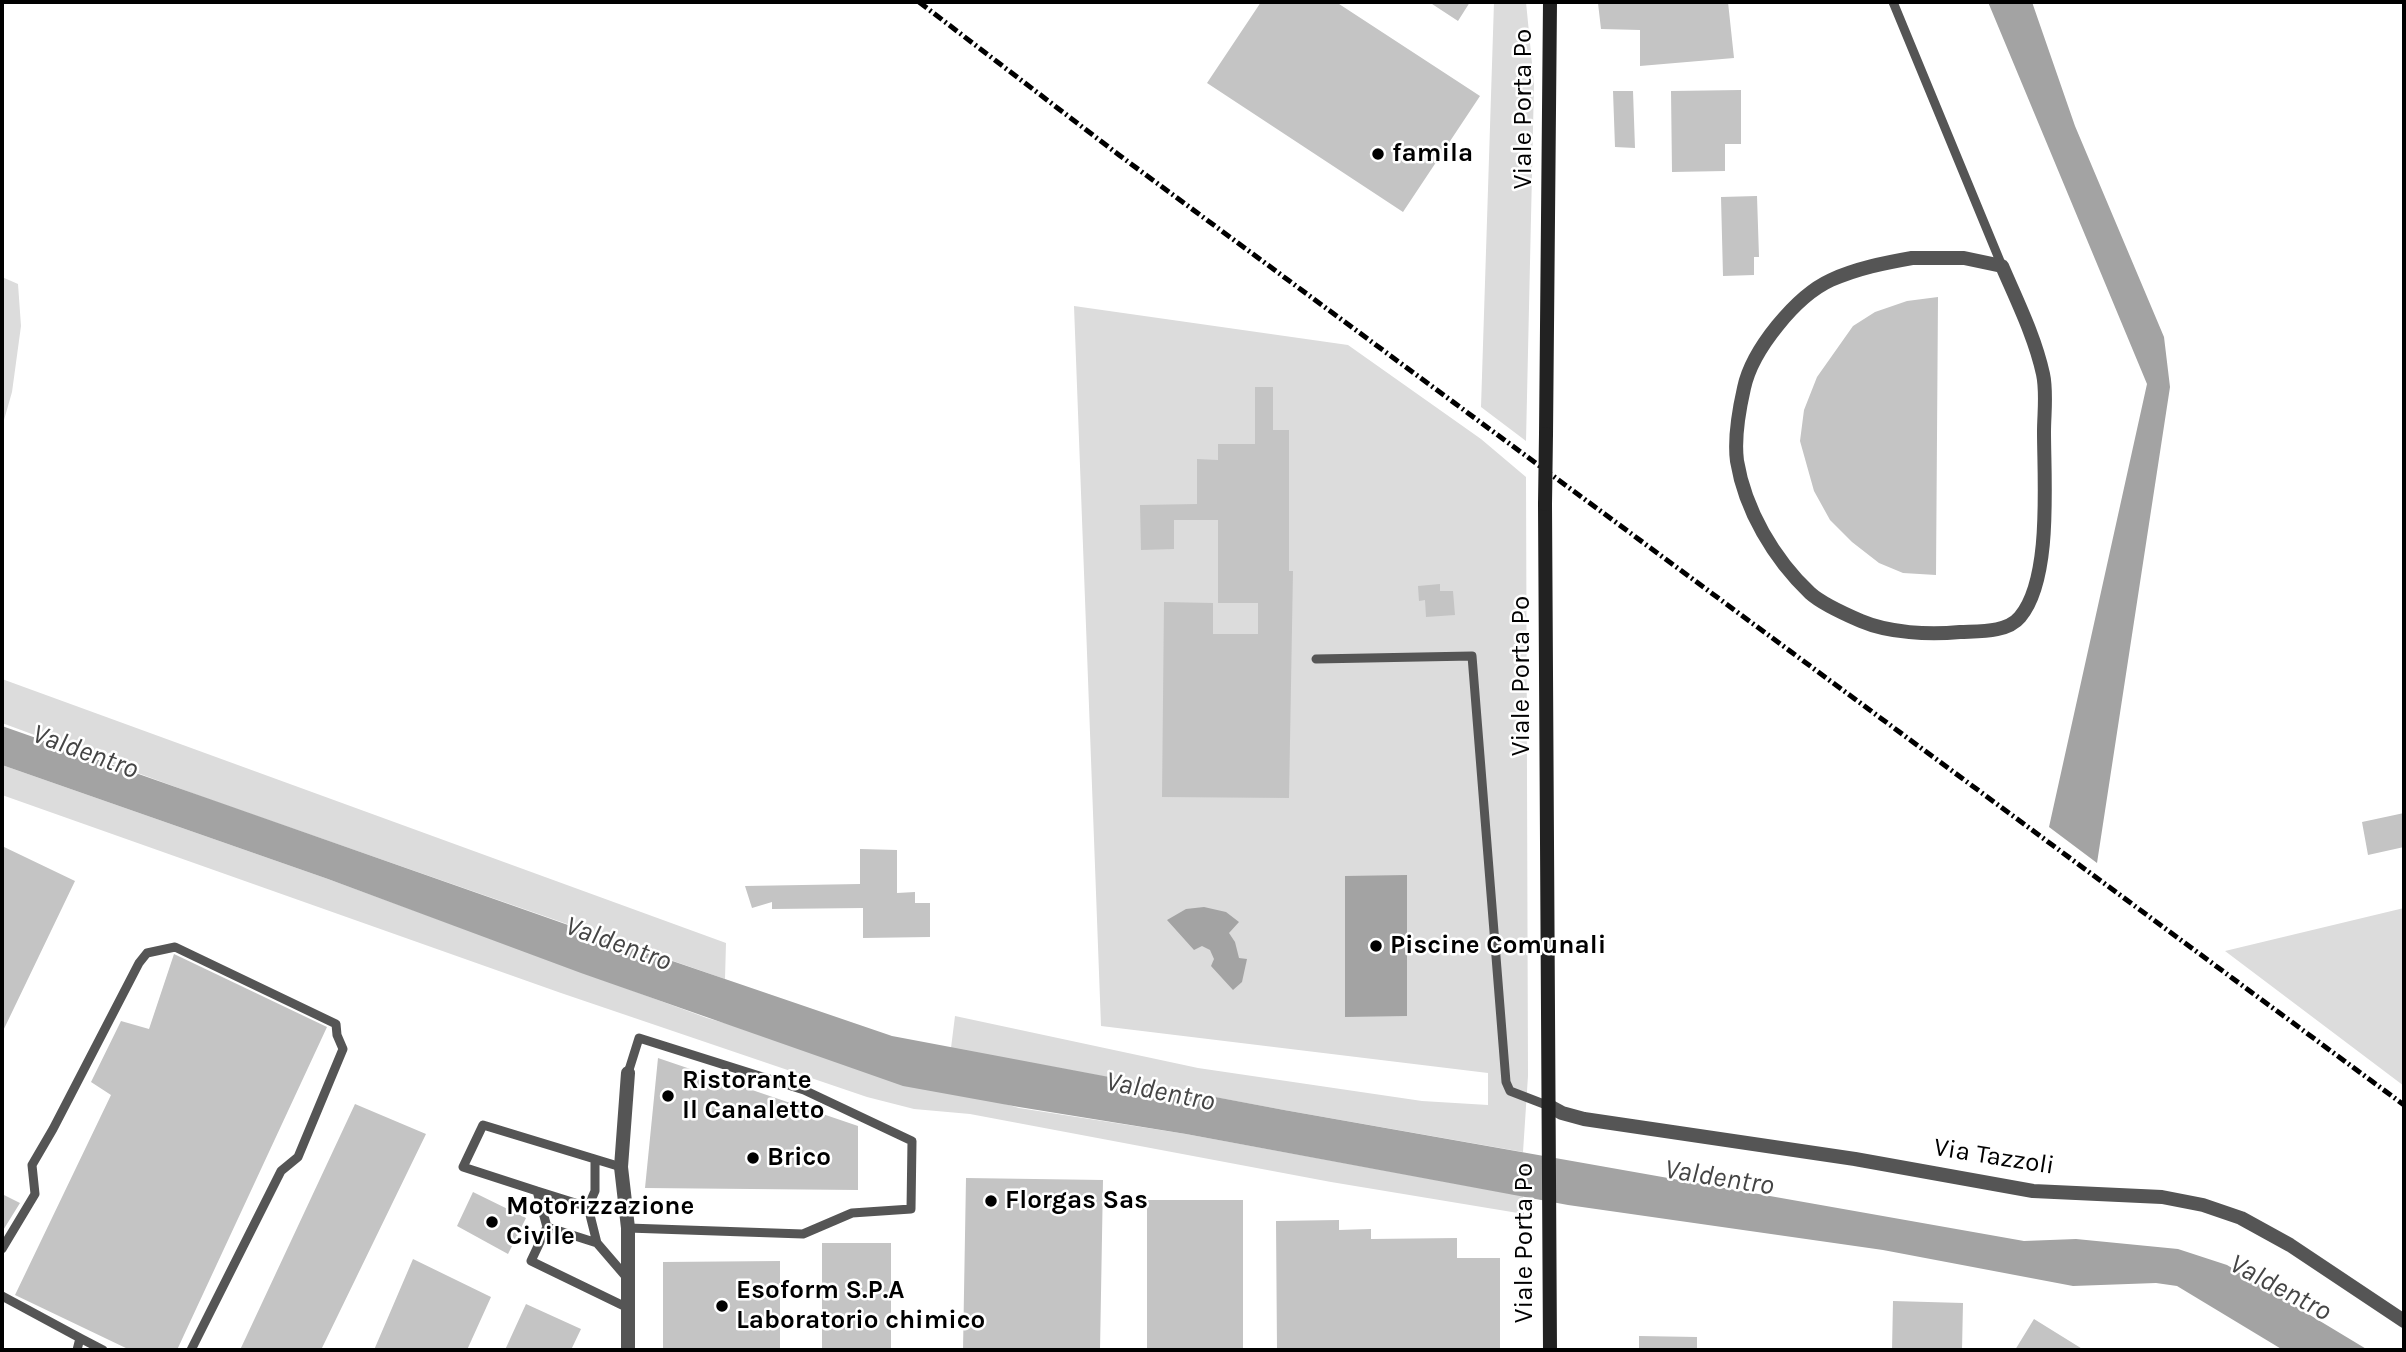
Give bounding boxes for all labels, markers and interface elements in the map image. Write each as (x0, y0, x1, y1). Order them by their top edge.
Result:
street label: Viale Porta Po (1508, 29, 1540, 189)
place label: famila (1392, 138, 1473, 170)
marker: famila (1370, 146, 1386, 162)
street label: Viale Porta Po (1506, 596, 1538, 756)
water label: Valdentro (27, 717, 143, 787)
water label: Valdentro (560, 909, 676, 979)
place label: Piscine Comunali (1390, 930, 1606, 962)
marker: Piscine Comunali (1368, 938, 1384, 954)
place label: Ristorante Il Canaletto (682, 1065, 824, 1126)
water label: Valdentro (1103, 1065, 1217, 1119)
marker: Ristorante Il Canaletto (660, 1088, 676, 1104)
street label: Via Tazzoli (1931, 1132, 2057, 1182)
place label: Brico (767, 1142, 831, 1174)
marker: Brico (745, 1150, 761, 1166)
water label: Valdentro (1662, 1153, 1776, 1203)
street label: Viale Porta Po (1509, 1163, 1541, 1323)
place label: Florgas Sas (1005, 1185, 1148, 1217)
place label: Motorizzazione Civile (506, 1191, 694, 1252)
marker: Florgas Sas (983, 1193, 999, 1209)
marker: Motorizzazione Civile (484, 1214, 500, 1230)
water label: Valdentro (2223, 1247, 2337, 1329)
place label: Esoform S.P.A Laboratorio chimico (736, 1275, 985, 1336)
marker: Esoform S.P.A Laboratorio chimico (714, 1298, 730, 1314)

